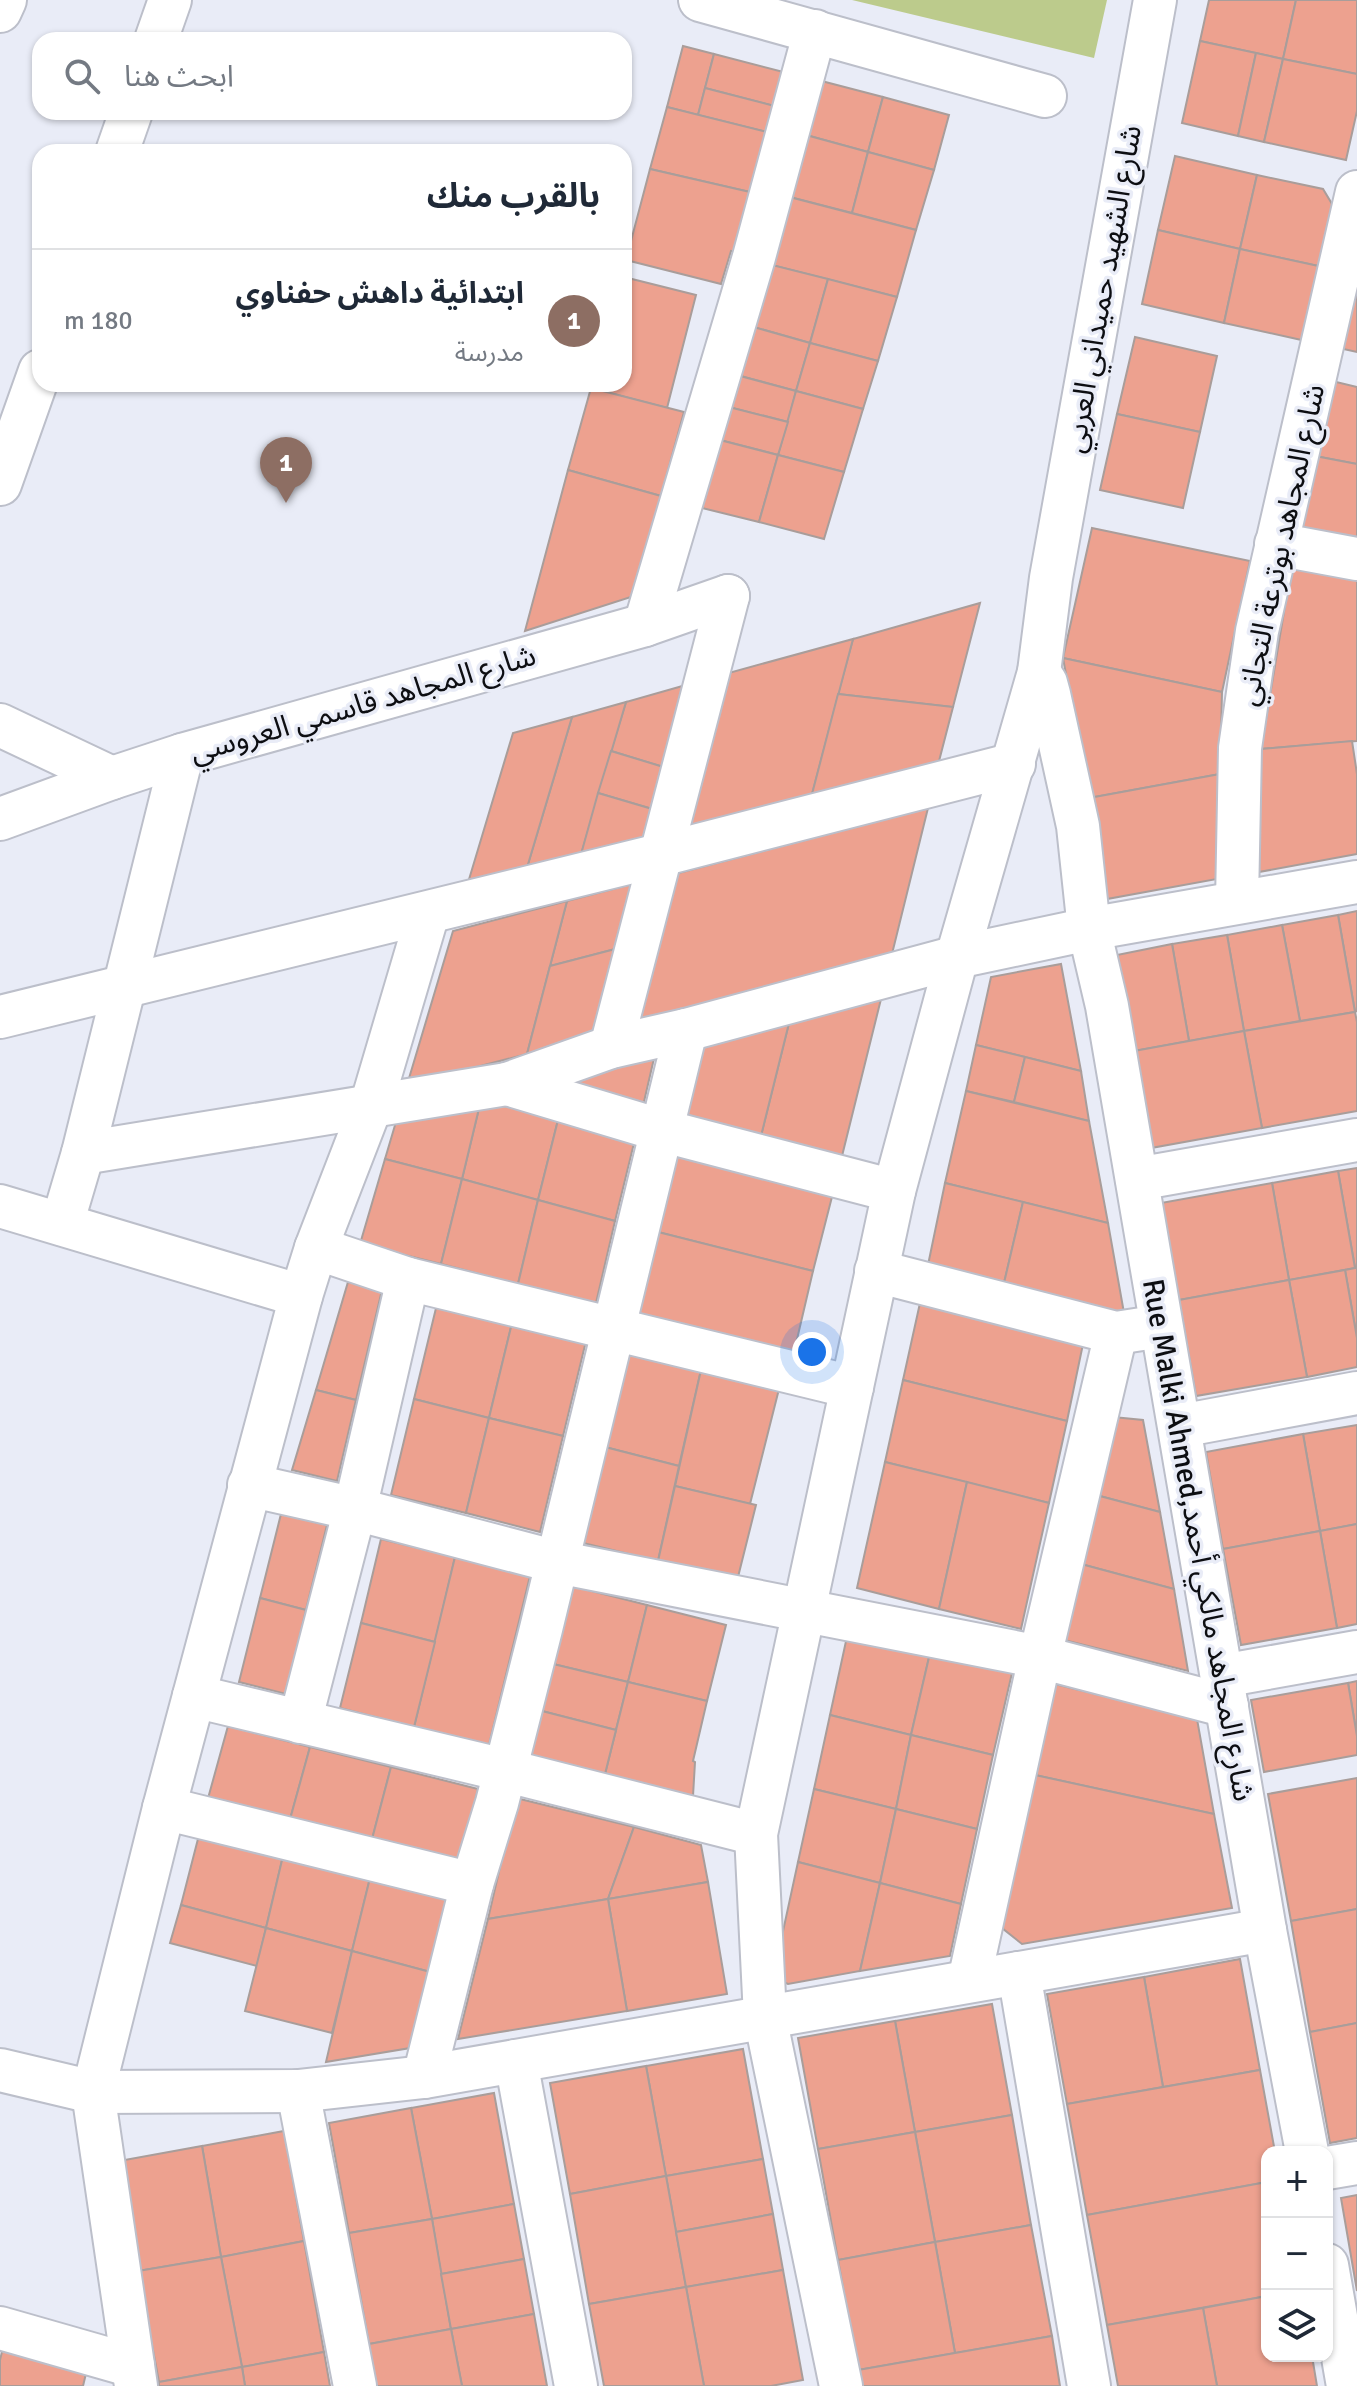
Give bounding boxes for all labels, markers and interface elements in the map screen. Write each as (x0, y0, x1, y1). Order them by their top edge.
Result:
search box (32, 32, 632, 120)
icon: search (60, 54, 104, 98)
text: ابحث هنا (124, 58, 234, 95)
street label: شارع الشهيد حميداني العربي (1056, 122, 1154, 456)
text: بالقرب منك (427, 175, 600, 217)
text: ابتدائية داهش حفناوي (236, 275, 524, 312)
text: 180 m (64, 305, 133, 337)
text: 1 (567, 305, 581, 337)
text: مدرسة (455, 337, 524, 369)
street label: شارع المجاهد بوترعة التجاني (1229, 381, 1337, 710)
pin: 1 (260, 437, 312, 503)
street label: شارع المجاهد قاسمي العروسي (186, 637, 541, 775)
street label: Rue Malki Ahmed,شارع المجاهد مالكي أحمد (1130, 1276, 1263, 1805)
your location (792, 1332, 832, 1372)
map controls (1261, 2146, 1333, 2362)
button: + (1261, 2146, 1333, 2218)
button: − (1261, 2218, 1333, 2290)
button: layers (1261, 2290, 1333, 2362)

